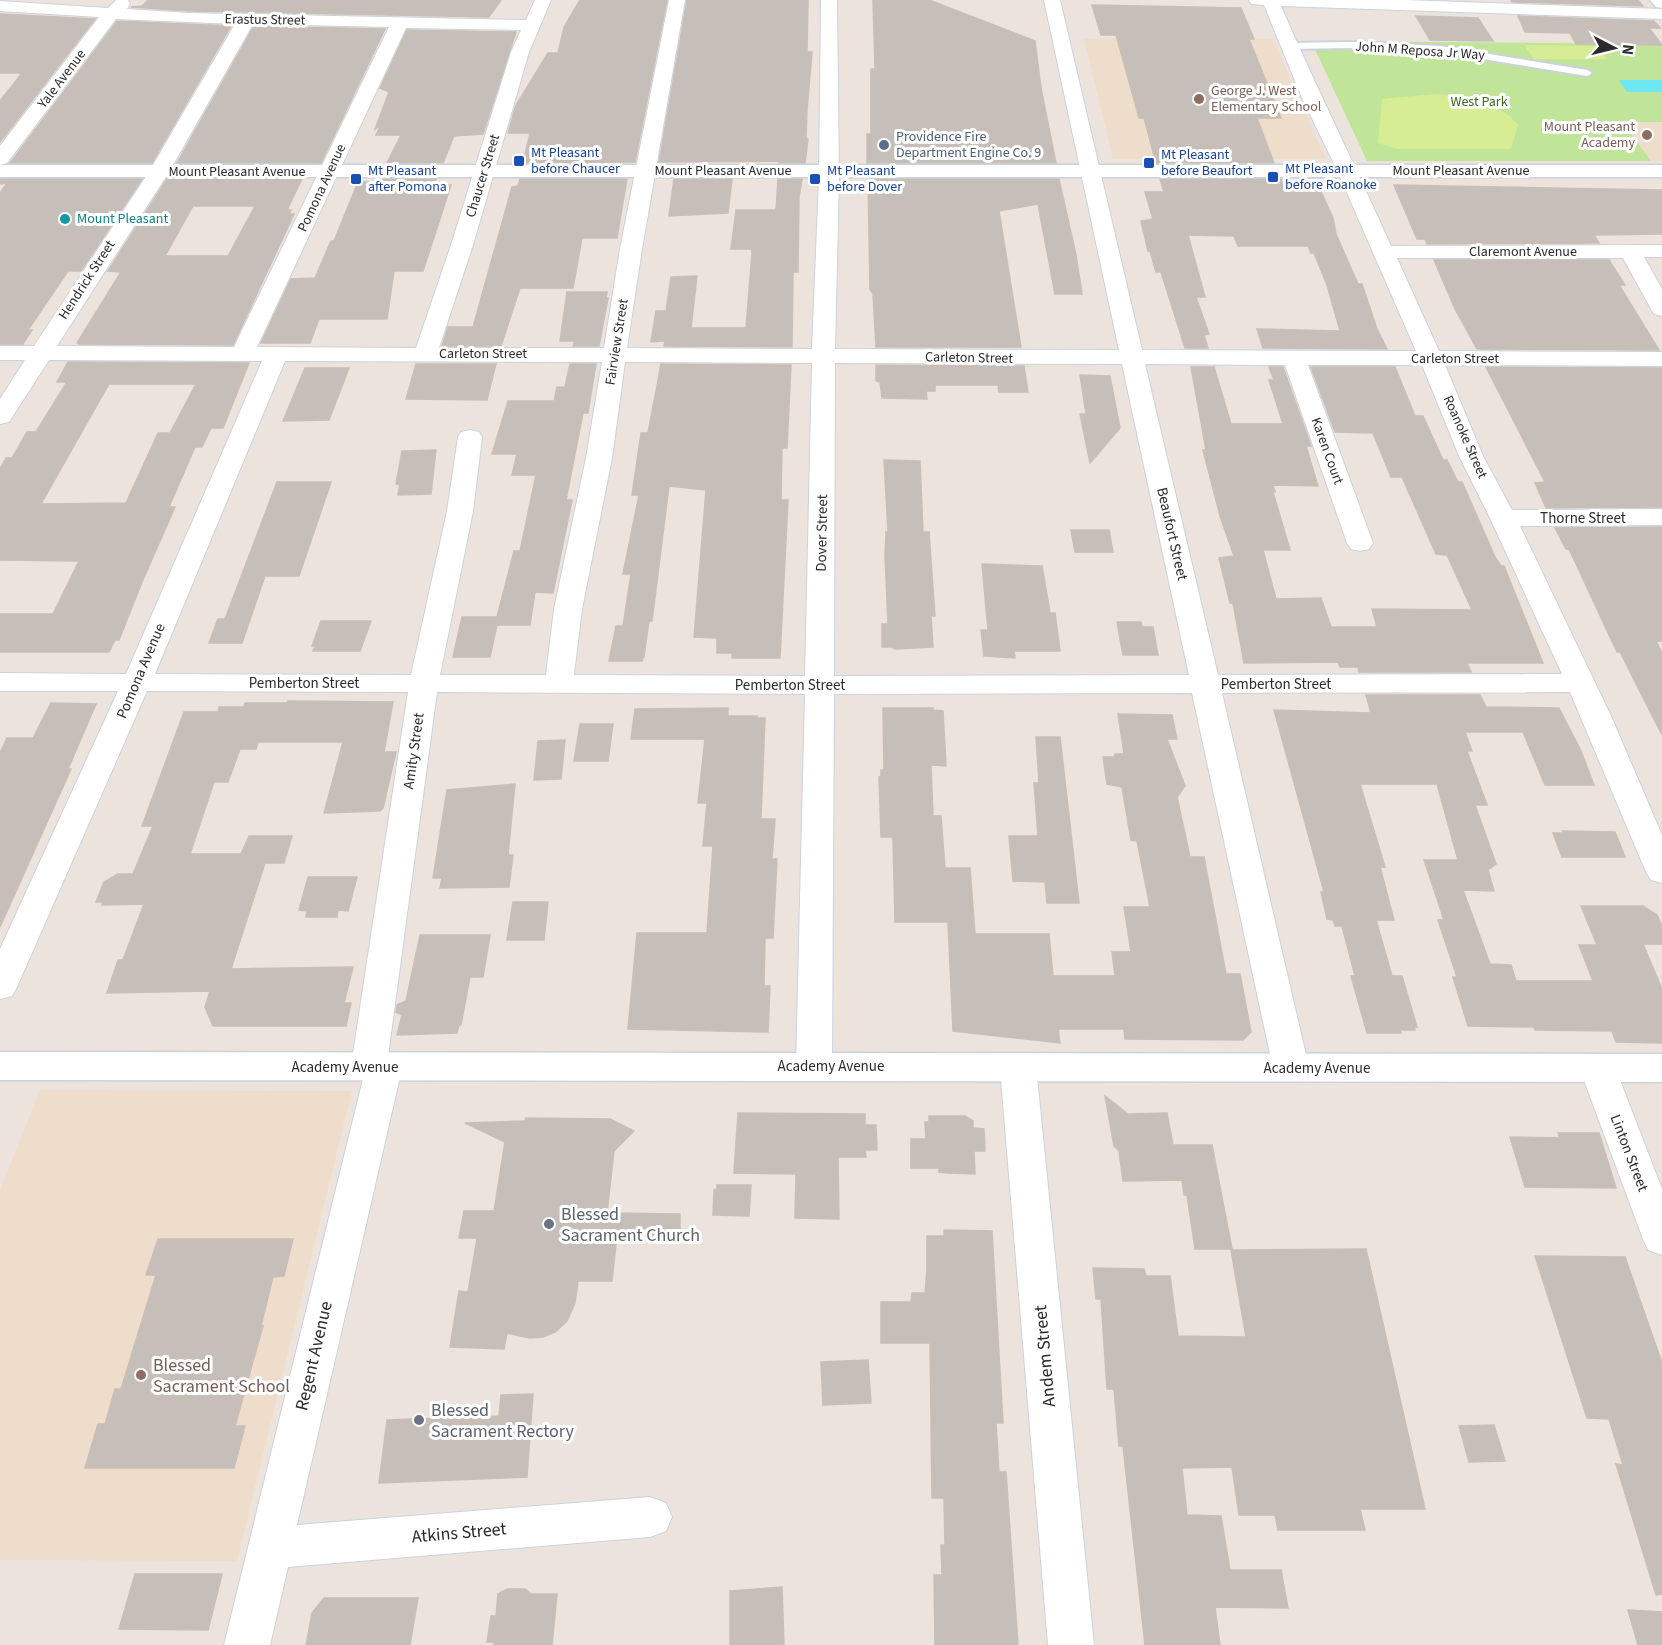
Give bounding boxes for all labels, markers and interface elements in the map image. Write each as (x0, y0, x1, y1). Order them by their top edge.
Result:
street label: Erastus Street (225, 9, 306, 31)
north arrow (1584, 18, 1644, 78)
street label: John M Reposa Jr Way (1355, 36, 1486, 66)
text: N (1616, 43, 1639, 56)
street label: Yale Avenue (33, 45, 91, 113)
place label: George J. West Elementary School (1211, 81, 1322, 117)
marker: George J. West Elementary School (1192, 92, 1206, 106)
park label: West Park (1450, 92, 1508, 112)
place label: Mount Pleasant Academy (1544, 117, 1635, 153)
place label: Providence Fire Department Engine Co. 9 (896, 127, 1041, 163)
marker: Mount Pleasant Academy (1640, 128, 1654, 142)
street label: Chaucer Street (461, 132, 505, 220)
marker: Providence Fire Department Engine Co. 9 (877, 138, 891, 152)
street label: Pomona Avenue (293, 141, 351, 235)
place label: Mt Pleasant before Chaucer (531, 143, 620, 179)
place label: Mt Pleasant before Beaufort (1161, 145, 1253, 181)
marker: Mt Pleasant before Chaucer (512, 154, 526, 168)
marker: Mt Pleasant before Beaufort (1142, 156, 1156, 170)
place label: Mt Pleasant before Roanoke (1285, 159, 1377, 195)
place label: Mt Pleasant after Pomona (368, 161, 447, 197)
street label: Mount Pleasant Avenue (654, 161, 792, 181)
place label: Mt Pleasant before Dover (827, 161, 902, 197)
street label: Mount Pleasant Avenue (1392, 161, 1530, 181)
street label: Mount Pleasant Avenue (168, 162, 306, 182)
marker: Mt Pleasant before Roanoke (1266, 170, 1280, 184)
marker: Mt Pleasant after Pomona (349, 172, 363, 186)
marker: Mt Pleasant before Dover (808, 172, 822, 186)
place label: Mount Pleasant (77, 209, 168, 229)
marker: Mount Pleasant (58, 212, 72, 226)
street label: Hendrick Street (54, 236, 120, 324)
street label: Claremont Avenue (1469, 242, 1577, 262)
street label: Fairview Street (600, 297, 634, 387)
street label: Carleton Street (439, 344, 527, 364)
street label: Carleton Street (925, 347, 1013, 369)
street label: Carleton Street (1411, 349, 1499, 369)
street label: Roanoke Street (1438, 392, 1492, 482)
street label: Karen Court (1306, 415, 1348, 488)
street label: Beaufort Street (1151, 485, 1193, 583)
street label: Dover Street (811, 494, 833, 572)
street label: Thorne Street (1540, 508, 1626, 529)
street label: Pomona Avenue (111, 620, 171, 722)
street label: Pemberton Street (249, 673, 359, 694)
street label: Pemberton Street (1221, 674, 1331, 695)
street label: Pemberton Street (735, 675, 845, 696)
street label: Amity Street (398, 711, 430, 791)
street label: Academy Avenue (778, 1056, 884, 1077)
street label: Academy Avenue (292, 1057, 398, 1078)
street label: Academy Avenue (1264, 1058, 1370, 1079)
street label: Linton Street (1605, 1111, 1653, 1195)
place label: Blessed Sacrament Church (561, 1202, 700, 1248)
marker: Blessed Sacrament Church (542, 1217, 556, 1231)
street label: Regent Avenue (289, 1299, 339, 1413)
street label: Andem Street (1028, 1304, 1062, 1408)
place label: Blessed Sacrament School (153, 1353, 290, 1399)
marker: Blessed Sacrament School (134, 1368, 148, 1382)
place label: Blessed Sacrament Rectory (431, 1398, 574, 1444)
marker: Blessed Sacrament Rectory (412, 1413, 426, 1427)
street label: Atkins Street (411, 1516, 507, 1550)

